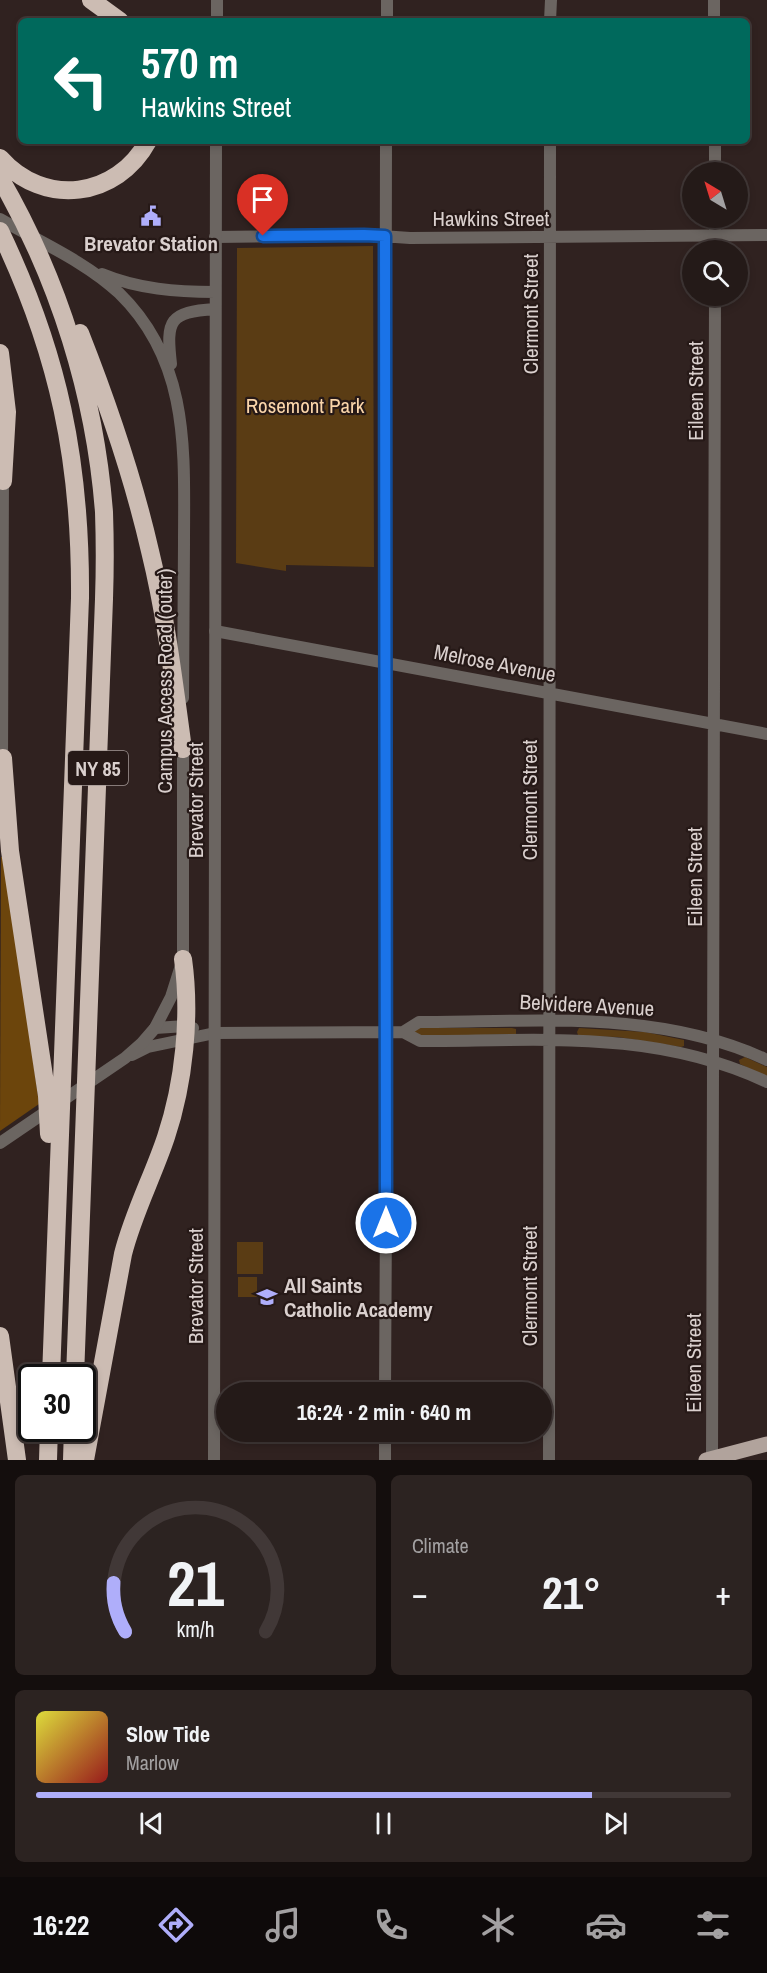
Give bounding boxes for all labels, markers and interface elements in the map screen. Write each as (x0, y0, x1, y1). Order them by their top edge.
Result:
text: 570 m (141, 35, 239, 91)
icon: left (42, 42, 120, 120)
text: Hawkins Street (141, 89, 291, 125)
north arrow (682, 162, 748, 228)
map controls (682, 162, 748, 306)
pin (237, 174, 288, 236)
icon: arrive (246, 183, 279, 216)
public building icon: Brevator Station (139, 204, 163, 228)
street label: Hawkins Street (433, 204, 550, 233)
place label: Brevator Station (84, 229, 218, 258)
button: search (682, 240, 748, 306)
street label: Clermont Street (516, 254, 545, 374)
street label: Eileen Street (681, 341, 710, 441)
park label: Rosemont Park (246, 391, 365, 420)
street label: Campus Access Road (outer) (150, 569, 179, 793)
street label: Melrose Avenue (432, 637, 558, 689)
street label: Clermont Street (515, 740, 544, 860)
street label: Brevator Street (181, 742, 210, 858)
road number: NY 85 (68, 751, 128, 785)
street label: Eileen Street (680, 827, 709, 927)
street label: Belvidere Avenue (519, 987, 655, 1023)
position arrow (354, 1191, 418, 1255)
street label: Clermont Street (515, 1226, 544, 1346)
street label: Brevator Street (181, 1228, 210, 1344)
place label: All Saints Catholic Academy (284, 1271, 433, 1324)
school or university icon: All Saints Catholic Academy (255, 1285, 279, 1309)
street label: Eileen Street (679, 1313, 708, 1413)
speed limit sign: 30 (18, 1364, 96, 1442)
text: 16:24 · 2 min · 640 m (297, 1397, 471, 1427)
text: Climate (412, 1532, 469, 1559)
text: 21 (167, 1541, 224, 1625)
text: 21° (542, 1562, 601, 1623)
text: − (412, 1571, 428, 1615)
text: + (715, 1571, 731, 1615)
text: km/h (176, 1615, 215, 1644)
text: Slow Tide (126, 1719, 210, 1749)
text: Marlow (126, 1749, 179, 1776)
icon: previous (135, 1807, 168, 1840)
icon: pause (367, 1807, 400, 1840)
icon: next (599, 1807, 632, 1840)
icon: directions (155, 1904, 197, 1946)
icon: music (262, 1904, 304, 1946)
icon: phone (370, 1904, 412, 1946)
icon: climate (477, 1904, 519, 1946)
icon: car (585, 1904, 627, 1946)
icon: filters (692, 1904, 734, 1946)
text: 16:22 (33, 1907, 89, 1943)

